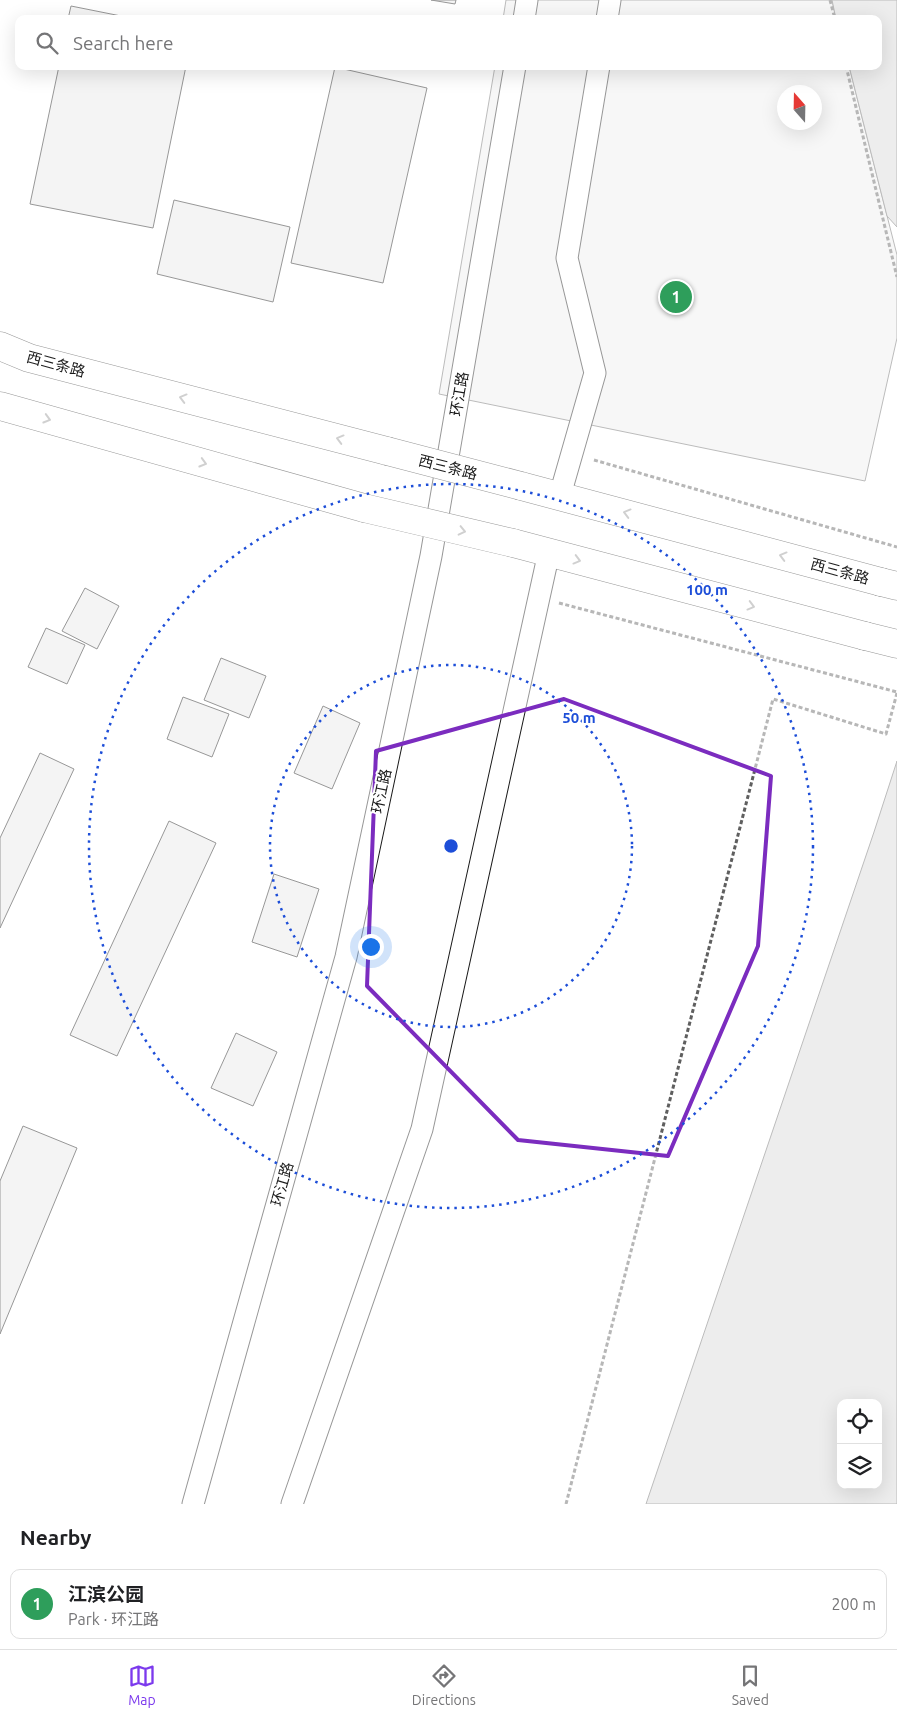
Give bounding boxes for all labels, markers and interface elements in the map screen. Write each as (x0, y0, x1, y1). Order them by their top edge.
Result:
search box (15, 15, 882, 70)
icon: search (33, 29, 61, 57)
text: Search here (73, 32, 173, 54)
north arrow (777, 85, 822, 130)
pin: 1 (660, 278, 692, 316)
street label: 西三条路 (25, 348, 87, 380)
street label: 环江路 (447, 370, 471, 418)
one-way arrow (178, 393, 187, 404)
one-way arrow (42, 413, 51, 424)
one-way arrow (335, 434, 344, 445)
street label: 西三条路 (417, 451, 479, 483)
one-way arrow (199, 457, 208, 468)
one-way arrow (623, 509, 631, 519)
one-way arrow (458, 525, 467, 536)
one-way arrow (779, 551, 788, 562)
one-way arrow (572, 554, 580, 564)
street label: 西三条路 (809, 555, 871, 587)
text: 100 m (686, 581, 728, 598)
one-way arrow (746, 600, 754, 610)
text: 50 m (562, 709, 596, 726)
street label: 环江路 (368, 767, 394, 815)
centre of rings (442, 837, 460, 855)
your location (358, 934, 384, 960)
street label: 环江路 (268, 1160, 296, 1208)
map controls (837, 1399, 882, 1489)
button: locate (837, 1399, 882, 1444)
button: layers (837, 1444, 882, 1489)
text: Nearby (20, 1525, 91, 1549)
text: 江滨公园 (68, 1583, 144, 1605)
text: 1 (32, 1595, 42, 1613)
text: 200 m (831, 1595, 876, 1613)
text: Park · 环江路 (68, 1610, 159, 1628)
tab: Map (128, 1662, 156, 1708)
tab: Directions (412, 1662, 476, 1708)
tab: Saved (732, 1662, 769, 1708)

